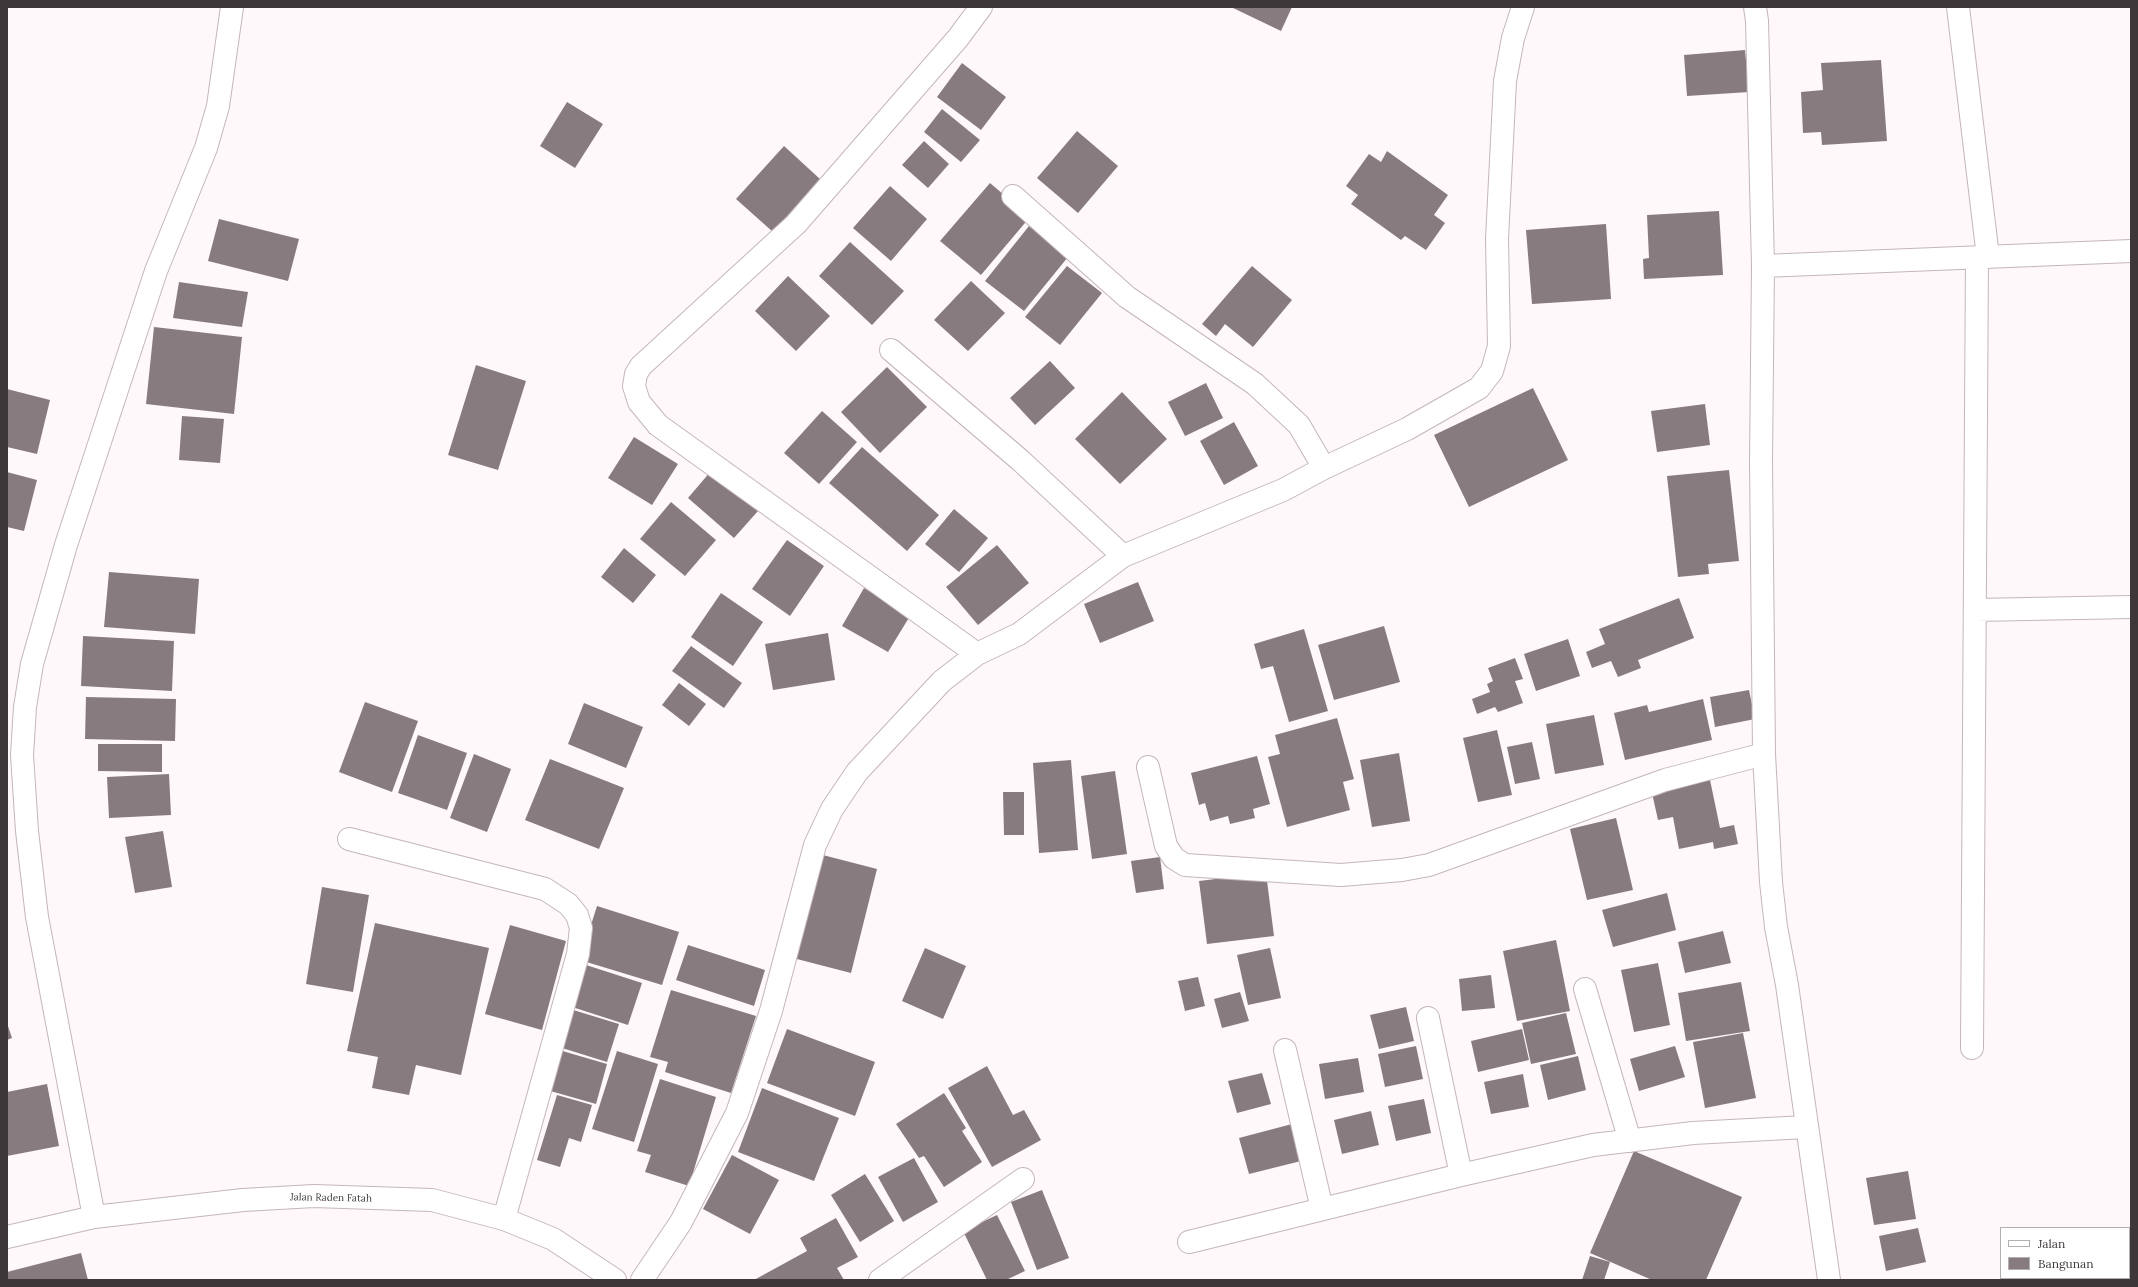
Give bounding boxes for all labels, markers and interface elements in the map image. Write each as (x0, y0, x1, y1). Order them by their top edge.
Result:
street label: Jalan Raden Fatah (290, 1191, 372, 1205)
legend (2000, 1227, 2130, 1279)
text: Jalan (2038, 1236, 2065, 1251)
text: Bangunan (2038, 1256, 2094, 1271)

